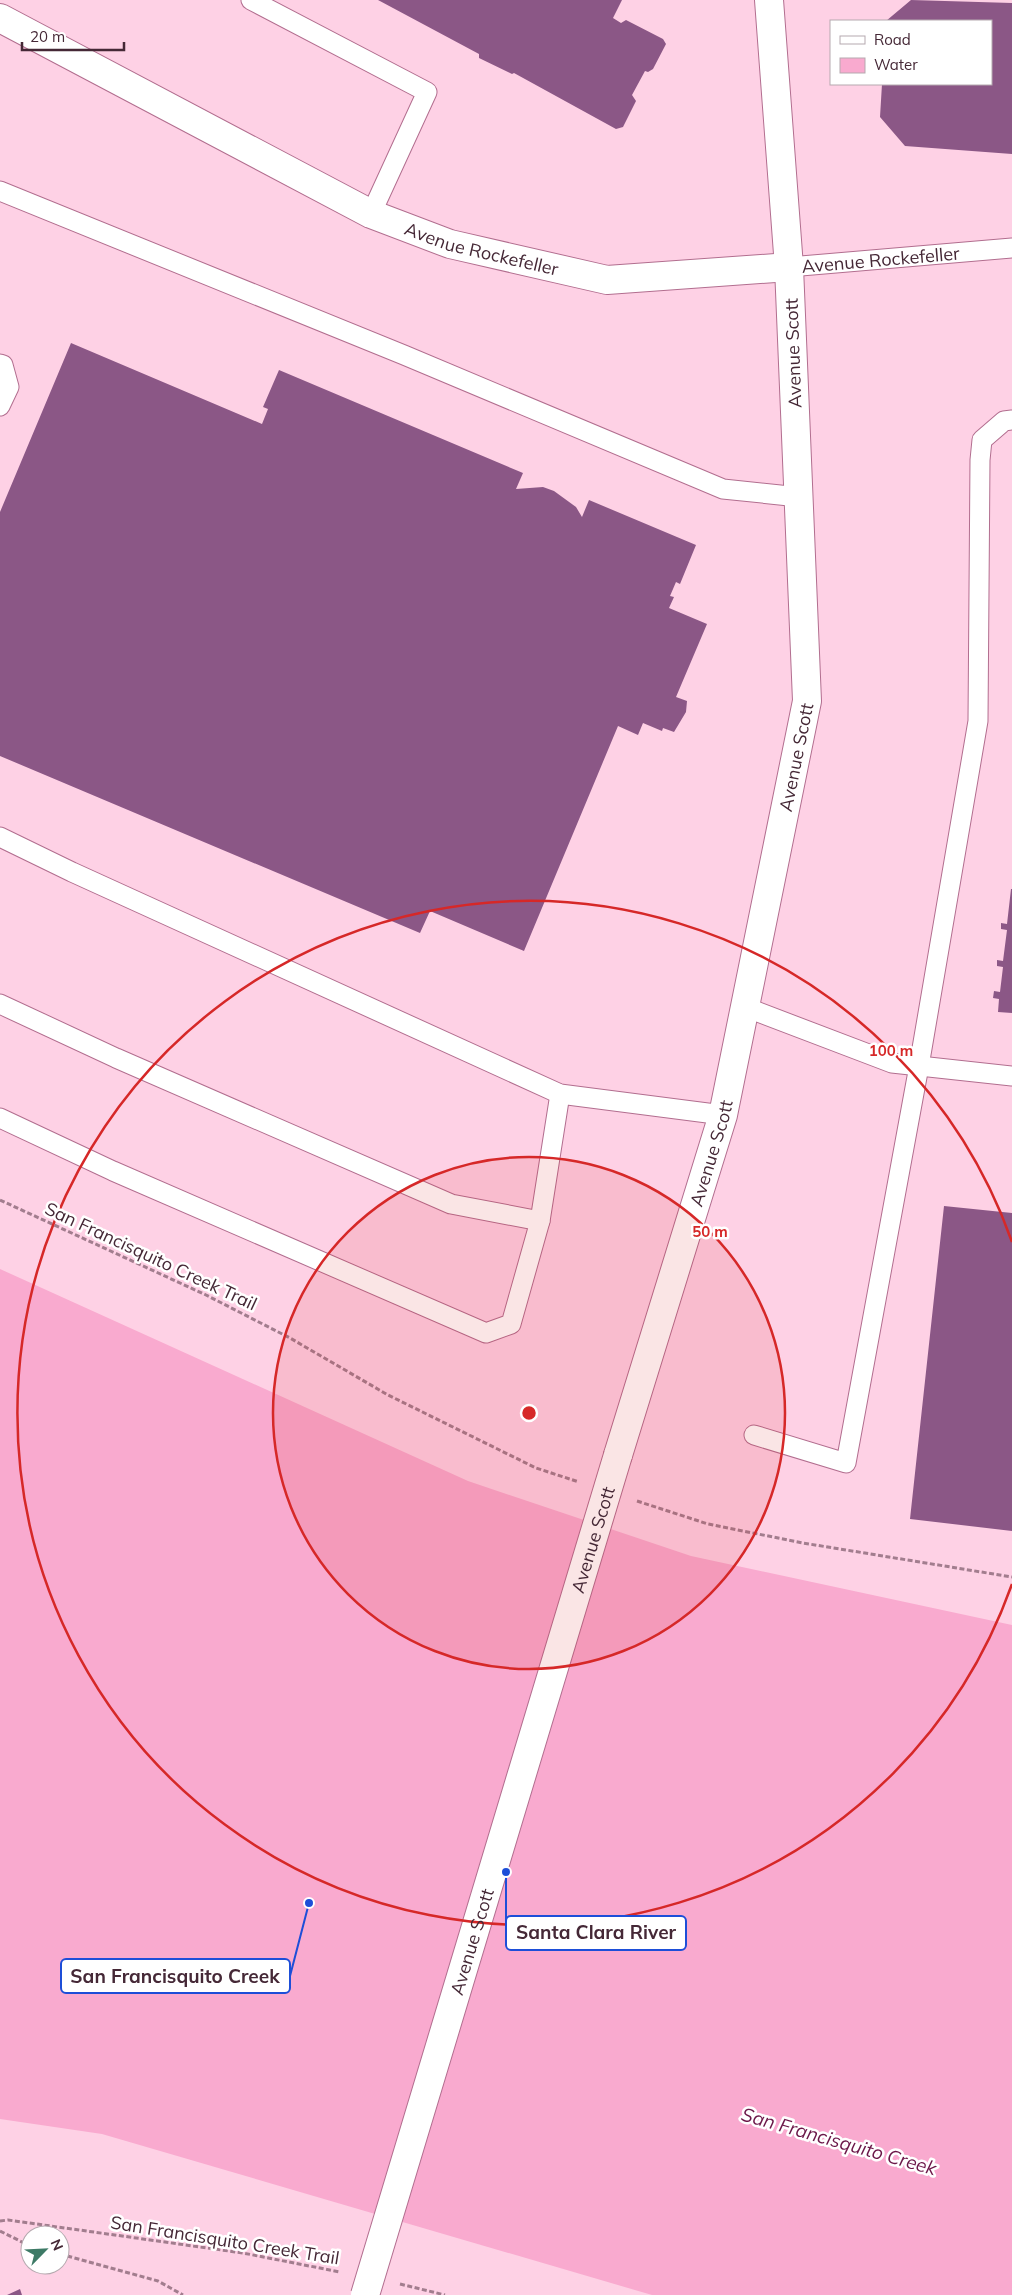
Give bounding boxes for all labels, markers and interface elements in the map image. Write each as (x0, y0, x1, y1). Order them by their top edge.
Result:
scale bar (22, 20, 125, 52)
legend (830, 20, 992, 85)
text: 20 m (30, 27, 65, 46)
text: Road (874, 30, 911, 49)
text: Water (874, 55, 918, 74)
street label: Avenue Rockefeller (402, 216, 561, 280)
street label: Avenue Rockefeller (801, 241, 961, 277)
street label: Avenue Scott (780, 298, 806, 408)
street label: Avenue Scott (773, 701, 818, 813)
text: 100 m (869, 1041, 913, 1060)
street label: Avenue Scott (684, 1098, 737, 1209)
street label: San Francisquito Creek Trail (41, 1197, 261, 1315)
text: 50 m (692, 1222, 728, 1241)
centre of rings (520, 1404, 538, 1422)
street label: Avenue Scott (566, 1484, 619, 1596)
street label: Avenue Scott (445, 1886, 498, 1998)
callout: Santa Clara River (506, 1916, 686, 1950)
text: Santa Clara River (516, 1920, 677, 1944)
callout: San Francisquito Creek (61, 1959, 290, 1993)
text: San Francisquito Creek (70, 1964, 280, 1988)
water label: San Francisquito Creek (739, 2102, 941, 2181)
street label: San Francisquito Creek Trail (109, 2211, 341, 2269)
north arrow (20, 2225, 70, 2275)
text: N (47, 2236, 67, 2253)

